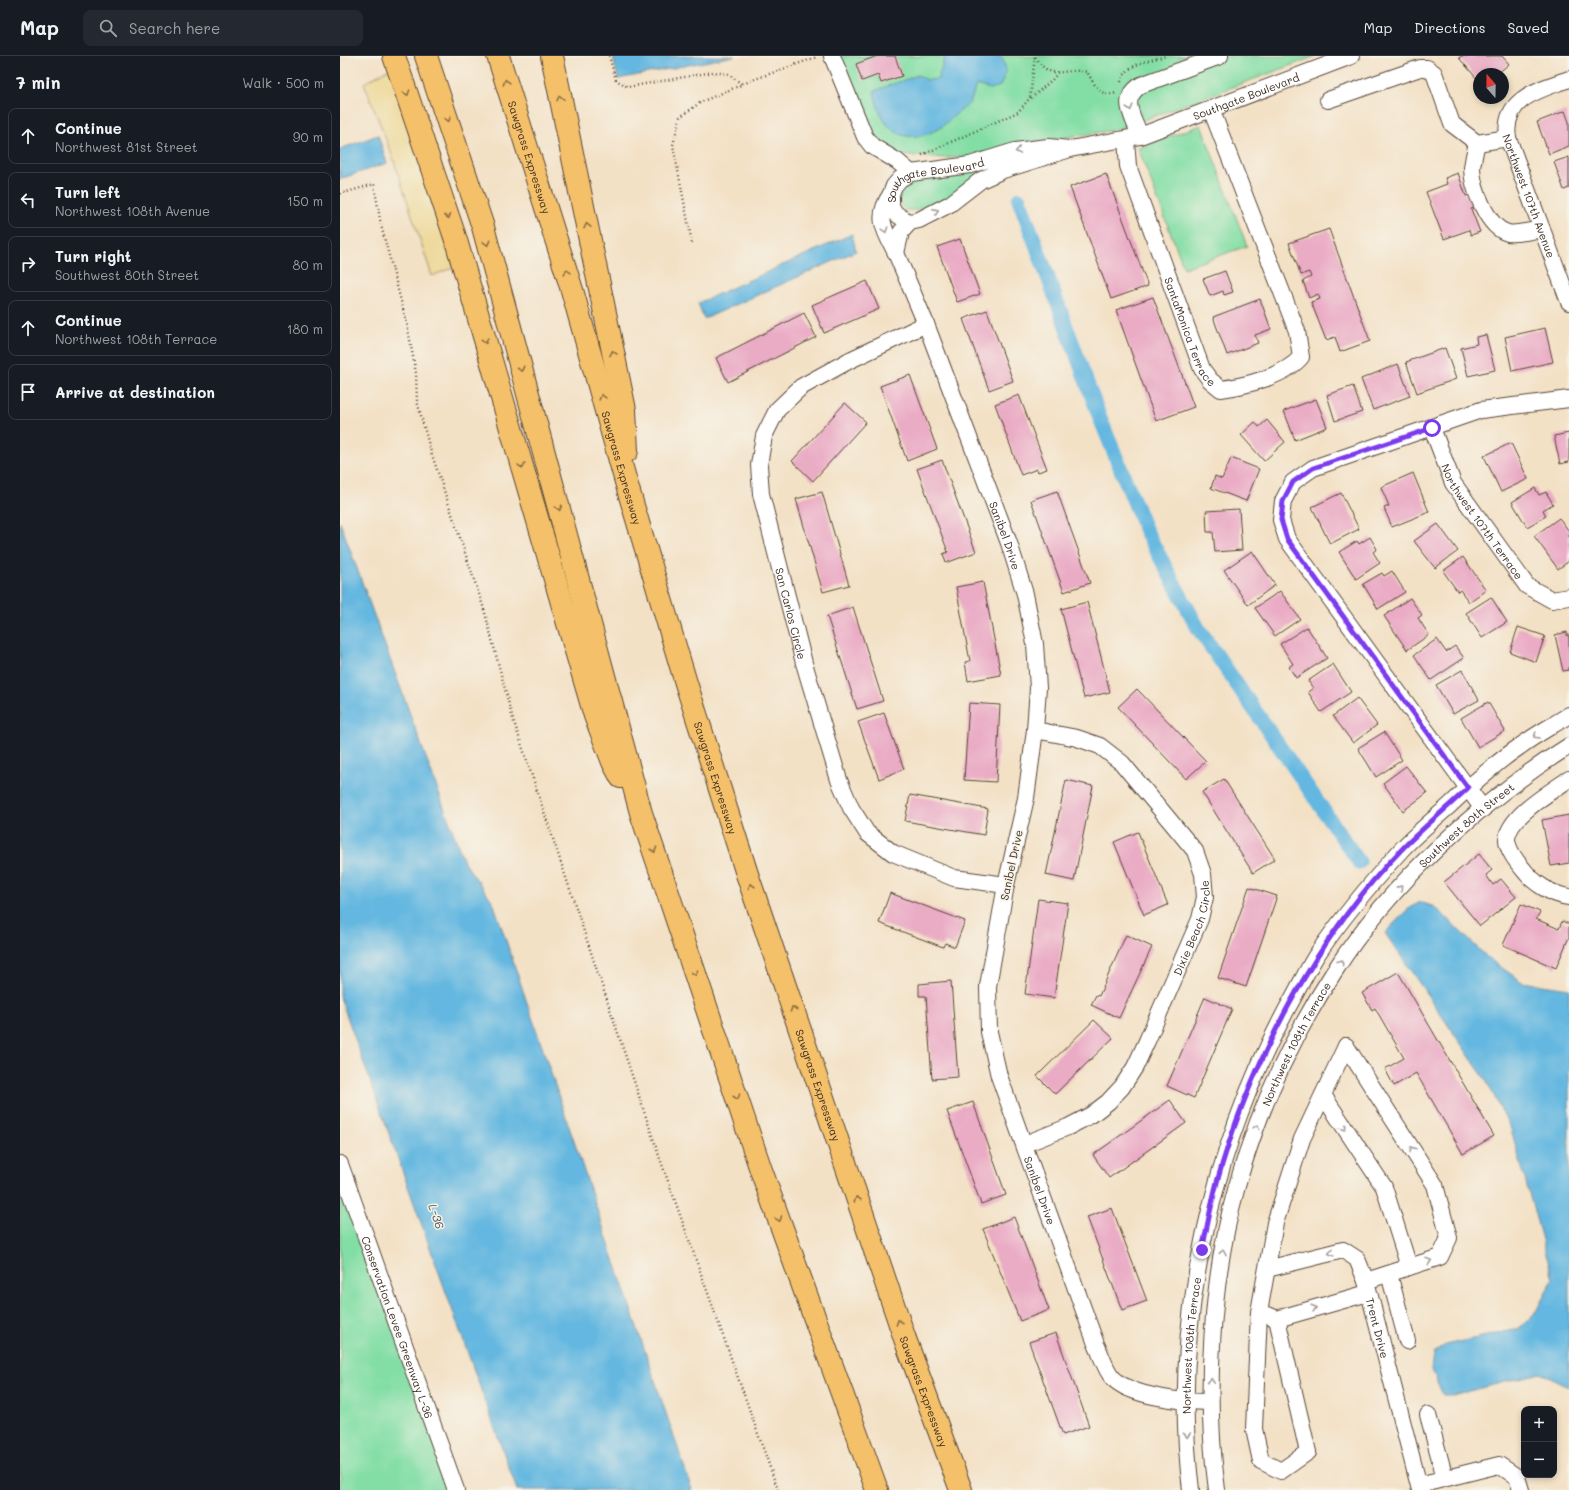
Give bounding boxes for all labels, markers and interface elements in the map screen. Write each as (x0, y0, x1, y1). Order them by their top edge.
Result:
search box (83, 10, 363, 46)
text: Map (20, 15, 59, 40)
icon: search (97, 17, 119, 39)
text: Search here (129, 18, 220, 38)
text: Map (1364, 18, 1392, 37)
text: Directions (1414, 18, 1485, 37)
text: Saved (1507, 18, 1549, 37)
north arrow (1473, 68, 1509, 104)
street label: Southgate Boulevard (1191, 69, 1301, 123)
text: 7 min (16, 71, 61, 93)
text: Walk · 500 m (242, 74, 324, 91)
one-way arrow (502, 78, 511, 85)
one-way arrow (402, 89, 411, 96)
one-way arrow (557, 95, 565, 101)
street label: Sawgrass Expressway (505, 99, 555, 216)
one-way arrow (1126, 105, 1134, 112)
one-way arrow (443, 116, 452, 123)
text: Continue (55, 118, 122, 138)
icon: ahead (17, 125, 39, 147)
text: 90 m (293, 128, 323, 145)
street label: Northwest 107th Avenue (1500, 132, 1559, 260)
text: Northwest 81st Street (55, 138, 197, 155)
one-way arrow (1014, 146, 1021, 154)
street label: Southgate Boulevard (883, 154, 986, 203)
text: Turn left (55, 182, 120, 202)
icon: left (17, 189, 39, 211)
text: 150 m (287, 192, 323, 209)
text: Northwest 108th Avenue (55, 202, 210, 219)
one-way arrow (932, 208, 940, 216)
one-way arrow (443, 213, 451, 220)
one-way arrow (583, 222, 591, 229)
one-way arrow (880, 226, 889, 233)
one-way arrow (482, 240, 491, 247)
text: Turn right (55, 246, 132, 266)
icon: right (17, 253, 39, 275)
text: 80 m (293, 256, 323, 273)
text: Southwest 80th Street (55, 266, 199, 283)
one-way arrow (563, 269, 571, 276)
street label: SantaMonica Terrace (1162, 275, 1219, 389)
text: Continue (55, 310, 122, 330)
icon: ahead (17, 317, 39, 339)
text: 180 m (287, 320, 323, 337)
text: Northwest 108th Terrace (55, 330, 217, 347)
one-way arrow (480, 337, 489, 344)
one-way arrow (609, 350, 617, 356)
one-way arrow (516, 365, 525, 372)
icon: arrive (17, 381, 39, 403)
text: Arrive at destination (55, 382, 215, 402)
one-way arrow (599, 394, 607, 400)
street label: Sawgrass Expressway (599, 409, 646, 526)
route start (1423, 419, 1441, 437)
street label: Northwest 107th Terrace (1439, 461, 1527, 582)
one-way arrow (517, 462, 526, 469)
street label: Sanibel Drive (986, 499, 1024, 572)
one-way arrow (554, 504, 563, 511)
street label: San Carlos Circle (773, 566, 810, 661)
street label: Sawgrass Expressway (691, 719, 741, 836)
one-way arrow (1533, 731, 1540, 739)
street label: Southwest 80th Street (1415, 779, 1517, 870)
street label: Sanibel Drive (996, 828, 1026, 902)
one-way arrow (649, 846, 658, 853)
street label: Dixie Beach Circle (1169, 879, 1212, 977)
one-way arrow (748, 883, 756, 890)
one-way arrow (1395, 885, 1402, 893)
one-way arrow (1336, 959, 1343, 966)
one-way arrow (690, 970, 699, 977)
street label: Northwest 108th Terrace (1258, 979, 1334, 1108)
one-way arrow (789, 1006, 798, 1013)
street label: Sawgrass Expressway (793, 1027, 845, 1143)
one-way arrow (732, 1093, 740, 1100)
one-way arrow (1252, 1123, 1260, 1130)
one-way arrow (1339, 1123, 1346, 1130)
one-way arrow (1409, 1146, 1417, 1153)
street label: Sanibel Drive (1021, 1154, 1060, 1227)
one-way arrow (854, 1195, 862, 1202)
water label: L-36 (425, 1201, 449, 1231)
one-way arrow (774, 1216, 783, 1223)
street label: Conservation Levee Greenway L-36 (359, 1234, 437, 1420)
route end (1193, 1241, 1211, 1259)
one-way arrow (1328, 1248, 1335, 1257)
one-way arrow (1218, 1249, 1227, 1255)
one-way arrow (1426, 1257, 1433, 1266)
street label: Northwest 108th Terrace (1178, 1276, 1204, 1414)
street label: Trent Drive (1363, 1296, 1393, 1360)
one-way arrow (1311, 1304, 1318, 1313)
one-way arrow (896, 1318, 904, 1325)
street label: Sawgrass Expressway (897, 1334, 952, 1449)
one-way arrow (1206, 1378, 1215, 1384)
map controls (1521, 1406, 1557, 1478)
button: + (1521, 1406, 1557, 1442)
one-way arrow (1183, 1432, 1191, 1438)
button: − (1521, 1442, 1557, 1478)

